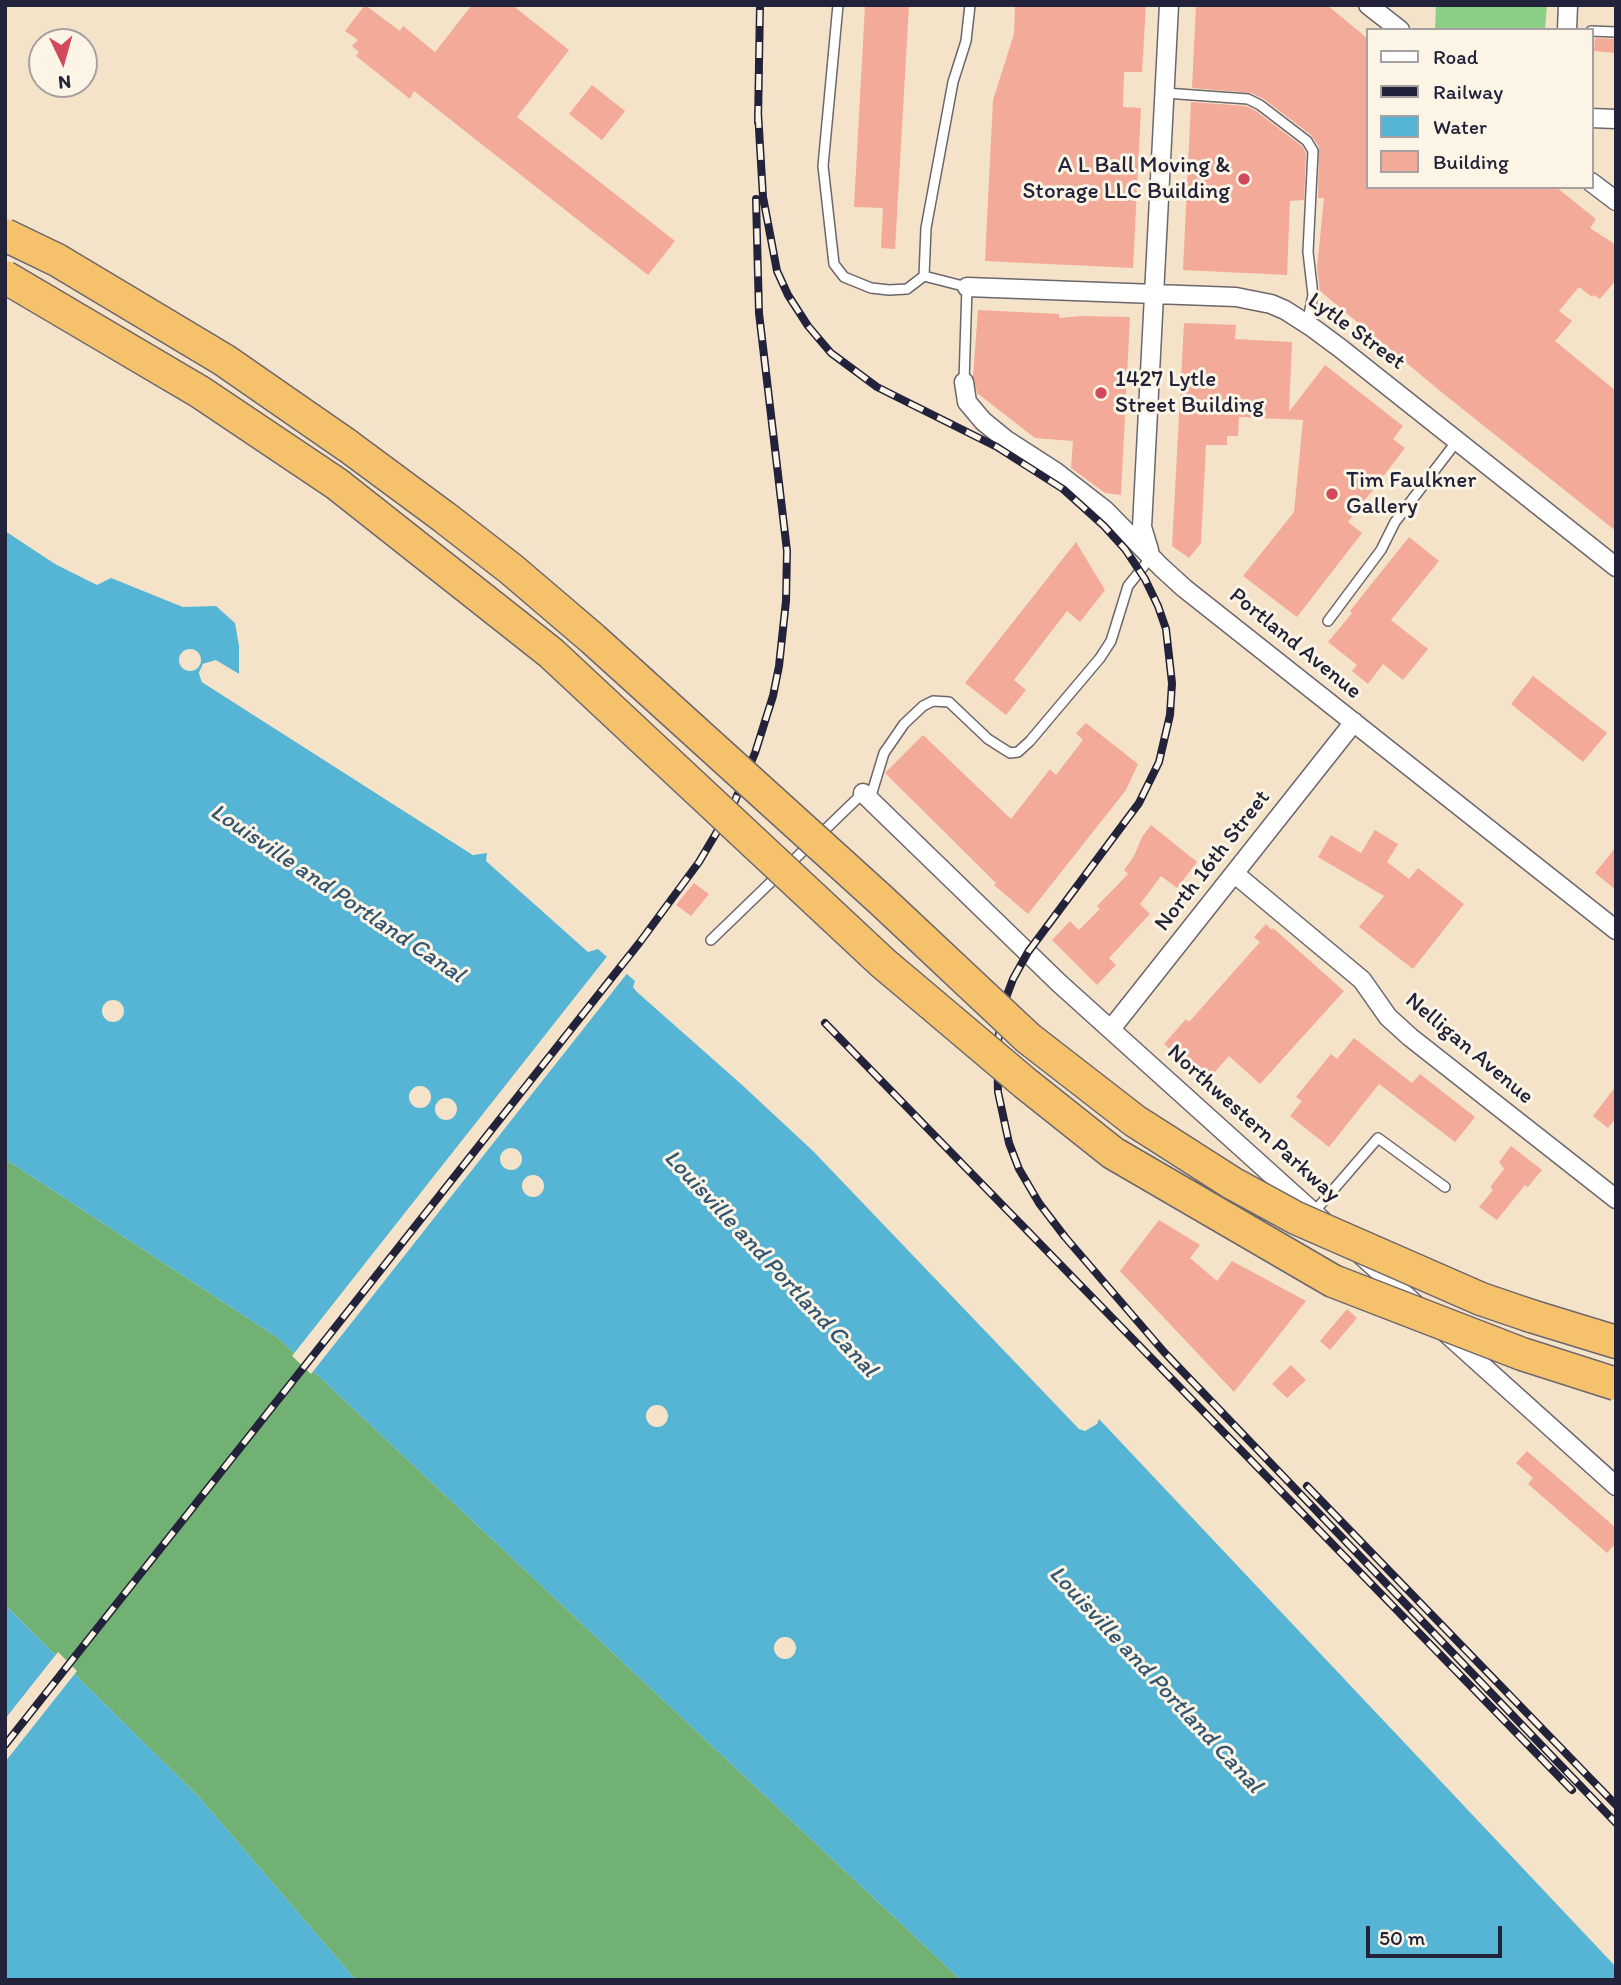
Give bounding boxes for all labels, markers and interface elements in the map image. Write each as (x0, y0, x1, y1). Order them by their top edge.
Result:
north arrow (28, 28, 98, 98)
legend (1366, 28, 1593, 189)
text: Road (1433, 44, 1478, 69)
text: N (57, 70, 72, 94)
text: Railway (1433, 79, 1503, 104)
text: Water (1433, 114, 1487, 139)
text: Building (1433, 149, 1509, 174)
place label: A L Ball Moving & Storage LLC Building (1022, 152, 1230, 206)
marker: A L Ball Moving & Storage LLC Building (1236, 171, 1252, 187)
street label: Lytle Street (1302, 287, 1410, 377)
place label: 1427 Lytle Street Building (1115, 366, 1264, 420)
marker: 1427 Lytle Street Building (1093, 385, 1109, 401)
place label: Tim Faulkner Gallery (1346, 467, 1476, 521)
marker: Tim Faulkner Gallery (1324, 486, 1340, 502)
street label: Portland Avenue (1223, 582, 1367, 706)
street label: North 16th Street (1149, 785, 1277, 937)
water label: Louisville and Portland Canal (204, 798, 470, 990)
street label: Nelligan Avenue (1399, 987, 1539, 1111)
street label: Northwestern Parkway (1161, 1039, 1345, 1209)
water label: Louisville and Portland Canal (657, 1144, 883, 1384)
water label: Louisville and Portland Canal (1042, 1560, 1268, 1800)
scale bar (1369, 1912, 1506, 1956)
text: 50 m (1379, 1925, 1425, 1950)

